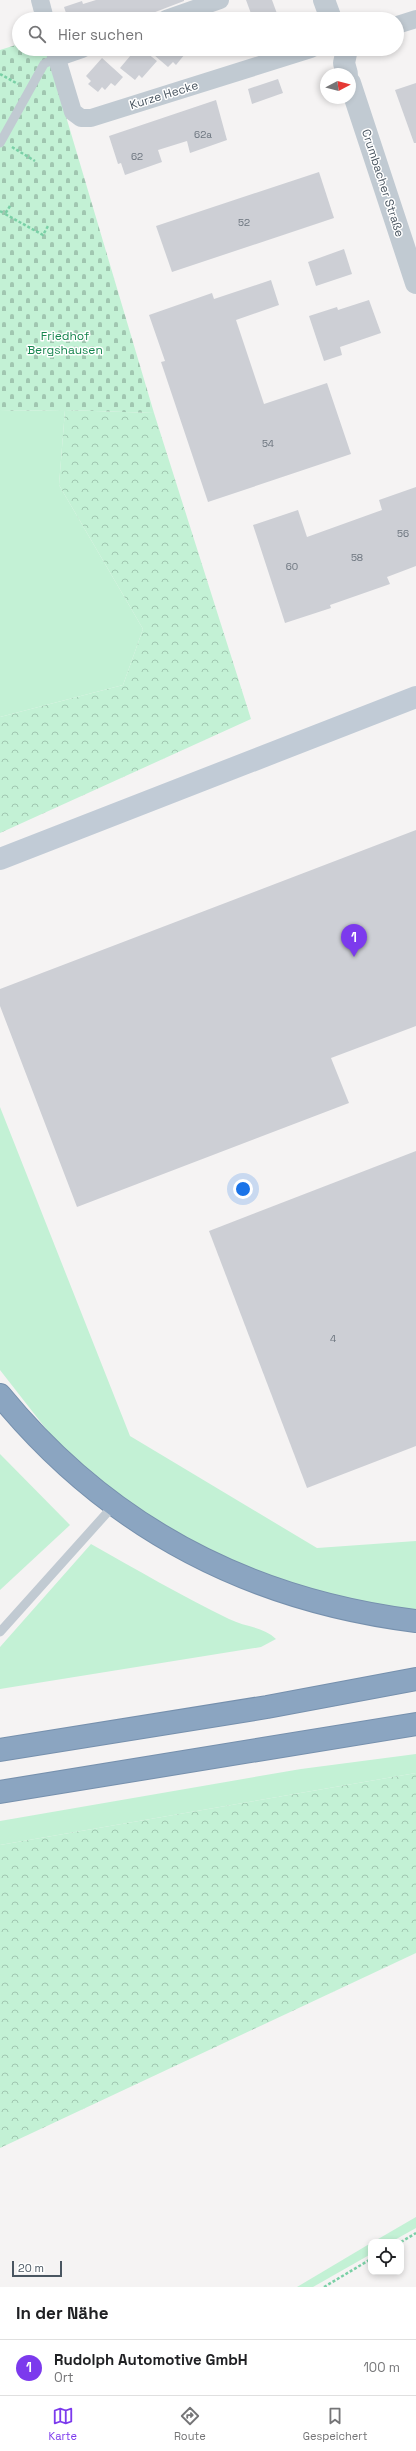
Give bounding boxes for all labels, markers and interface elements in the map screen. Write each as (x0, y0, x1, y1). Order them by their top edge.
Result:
search box (12, 12, 404, 56)
icon: search (26, 23, 48, 45)
text: Hier suchen (58, 25, 143, 44)
north arrow (320, 68, 356, 104)
street label: Kurze Hecke (128, 77, 200, 113)
street label: Crumbacher Straße (358, 127, 408, 239)
house number: 62a (194, 128, 212, 141)
house number: 62 (131, 150, 143, 163)
house number: 52 (238, 216, 250, 229)
park label: Friedhof Bergshausen (27, 328, 103, 358)
house number: 54 (262, 437, 274, 450)
house number: 56 (397, 527, 409, 540)
house number: 58 (351, 551, 363, 564)
house number: 60 (286, 560, 298, 573)
pin: 1 (341, 924, 367, 957)
your location (233, 1179, 253, 1199)
house number: 4 (330, 1332, 336, 1345)
map controls (368, 2239, 404, 2275)
button: locate (368, 2239, 404, 2275)
scale bar (12, 2259, 62, 2278)
text: 20 m (18, 2261, 44, 2275)
text: In der Nähe (16, 2302, 108, 2324)
text: Rudolph Automotive GmbH (54, 2350, 248, 2369)
text: 1 (26, 2359, 32, 2376)
text: 100 m (363, 2359, 400, 2376)
text: Ort (54, 2369, 74, 2386)
tab: Karte (48, 2405, 77, 2443)
tab: Route (174, 2405, 206, 2443)
tab: Gespeichert (303, 2405, 368, 2443)

